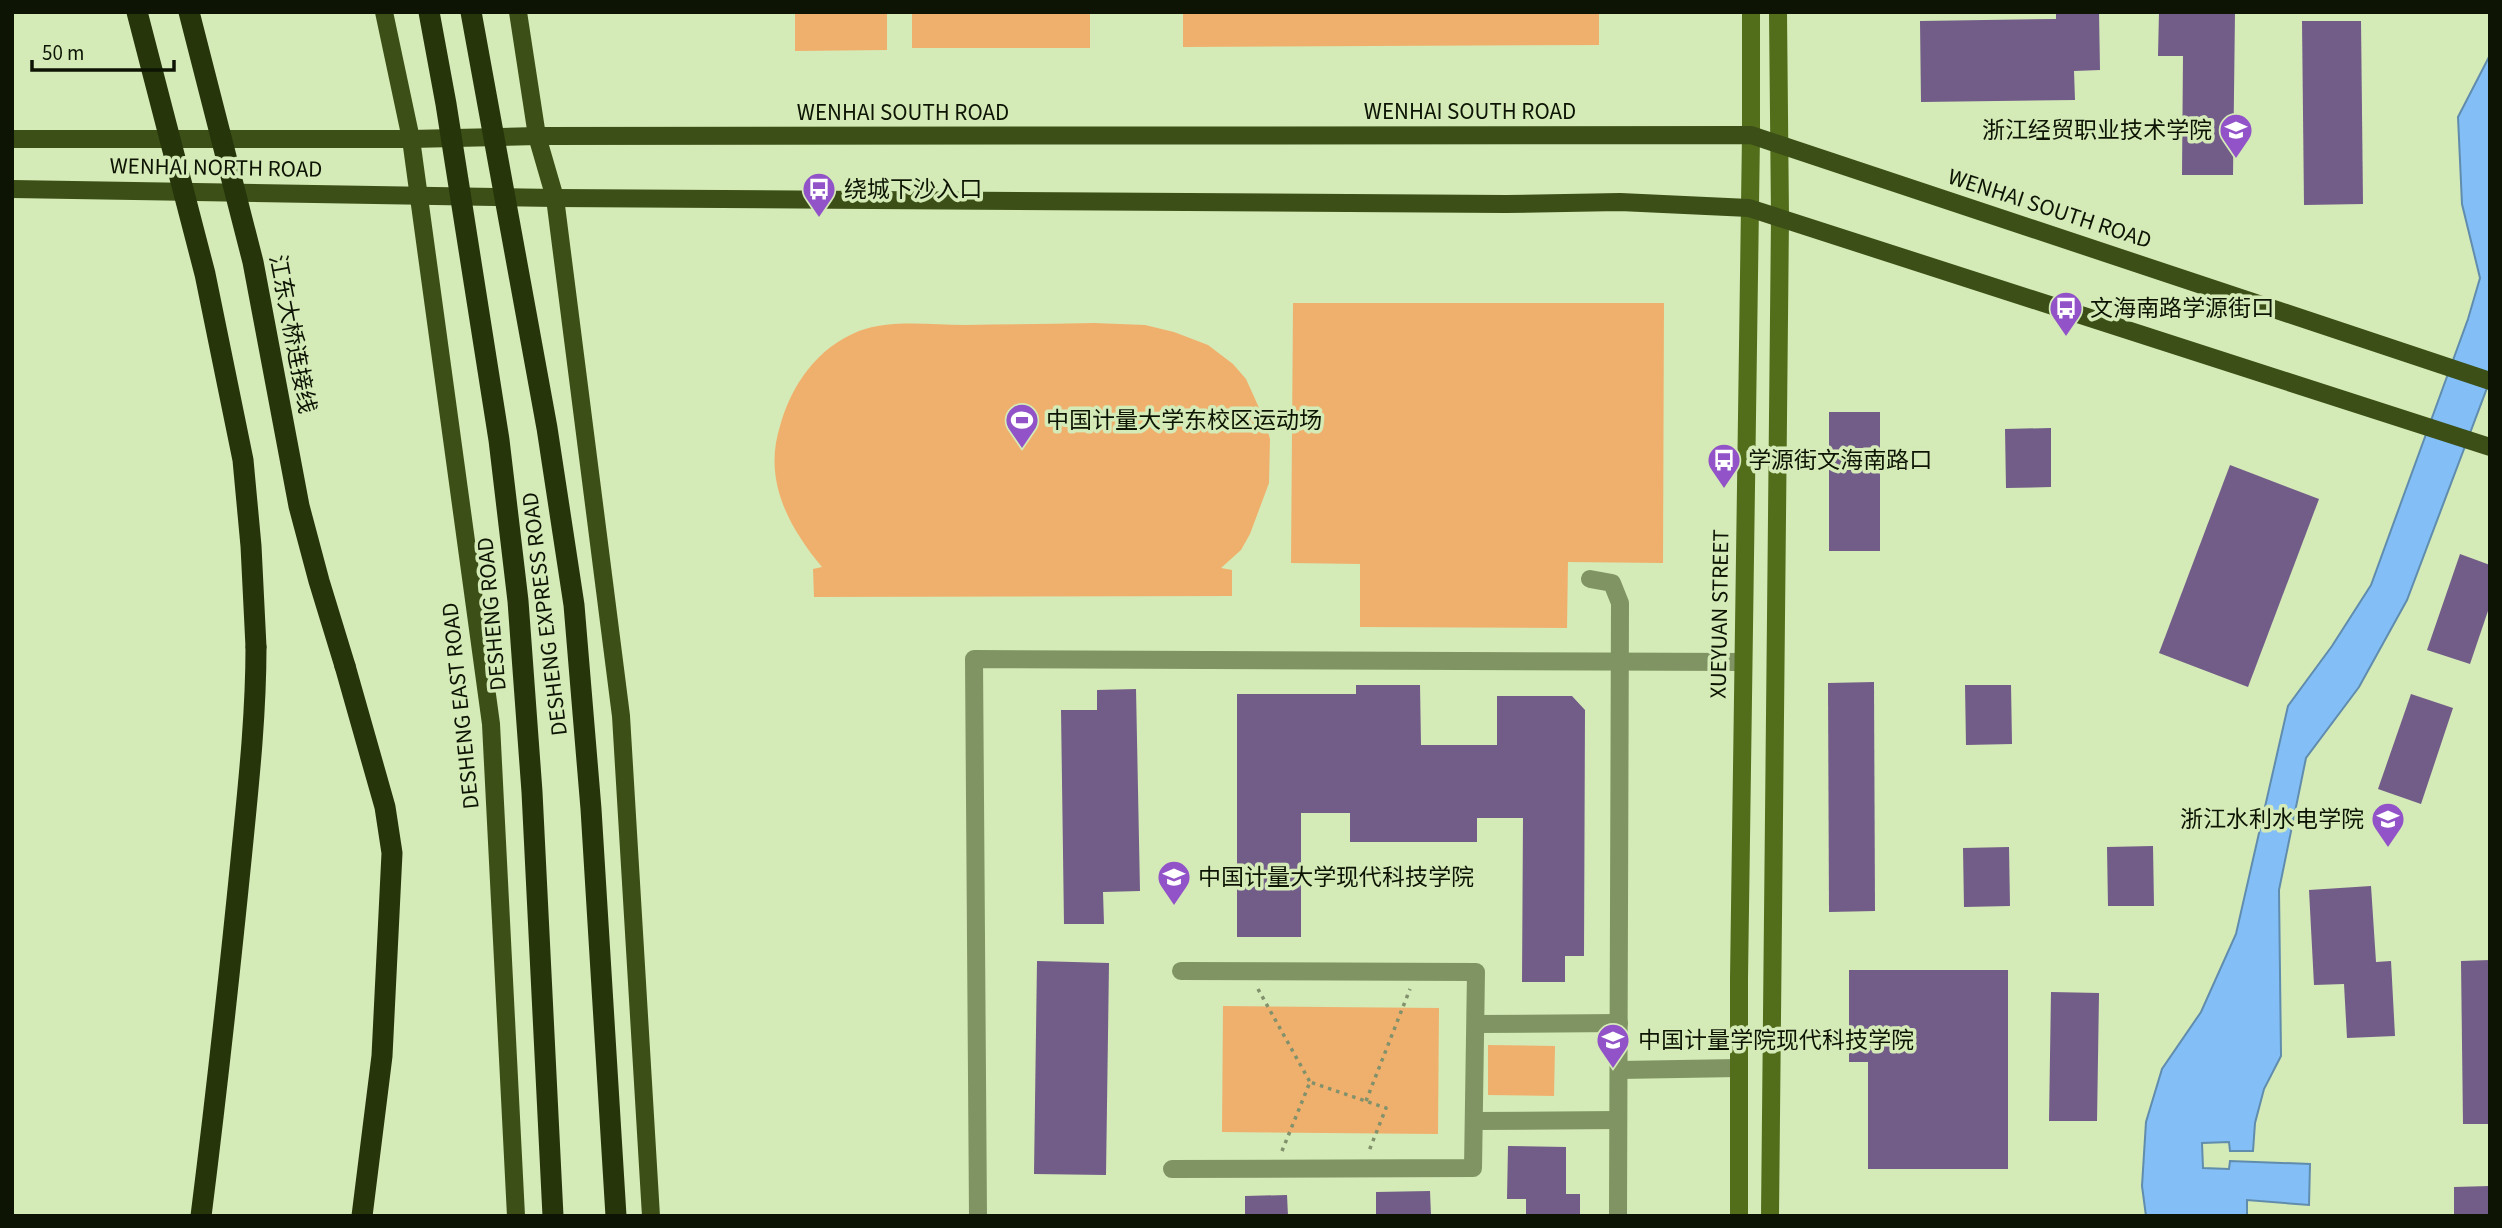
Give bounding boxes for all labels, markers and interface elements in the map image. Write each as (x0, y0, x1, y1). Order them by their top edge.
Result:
scale bar (32, 28, 173, 72)
text: 50 m (42, 38, 84, 68)
street label: WENHAI SOUTH ROAD (1364, 95, 1576, 128)
street label: WENHAI SOUTH ROAD (797, 96, 1009, 129)
school or university icon: 浙江经贸职业技术学院 (2217, 111, 2255, 160)
place label: 浙江经贸职业技术学院 (1982, 114, 2212, 147)
street label: WENHAI NORTH ROAD (109, 149, 323, 186)
street label: WENHAI SOUTH ROAD (1944, 160, 2156, 257)
bus stop icon: 绕城下沙入口 (800, 170, 838, 219)
place label: 绕城下沙入口 (844, 173, 982, 206)
street label: 江东大桥连接线 (261, 252, 324, 416)
bus stop icon: 文海南路学源街口 (2047, 289, 2085, 338)
place label: 文海南路学源街口 (2090, 292, 2274, 325)
sports icon: 中国计量大学东校区运动场 (1003, 401, 1041, 450)
place label: 中国计量大学东校区运动场 (1046, 404, 1322, 437)
bus stop icon: 学源街文海南路口 (1705, 441, 1743, 490)
place label: 学源街文海南路口 (1748, 444, 1932, 477)
street label: DESHENG EXPRESS ROAD (513, 490, 576, 738)
street label: XUEYUAN STREET (1702, 529, 1737, 699)
street label: DESHENG ROAD (468, 536, 515, 692)
street label: DESHENG EAST ROAD (433, 601, 488, 811)
school or university icon: 浙江水利水电学院 (2369, 800, 2407, 849)
place label: 浙江水利水电学院 (2180, 803, 2364, 836)
school or university icon: 中国计量大学现代科技学院 (1155, 858, 1193, 907)
place label: 中国计量大学现代科技学院 (1198, 861, 1474, 894)
school or university icon: 中国计量学院现代科技学院 (1594, 1021, 1632, 1070)
place label: 中国计量学院现代科技学院 (1638, 1024, 1914, 1057)

